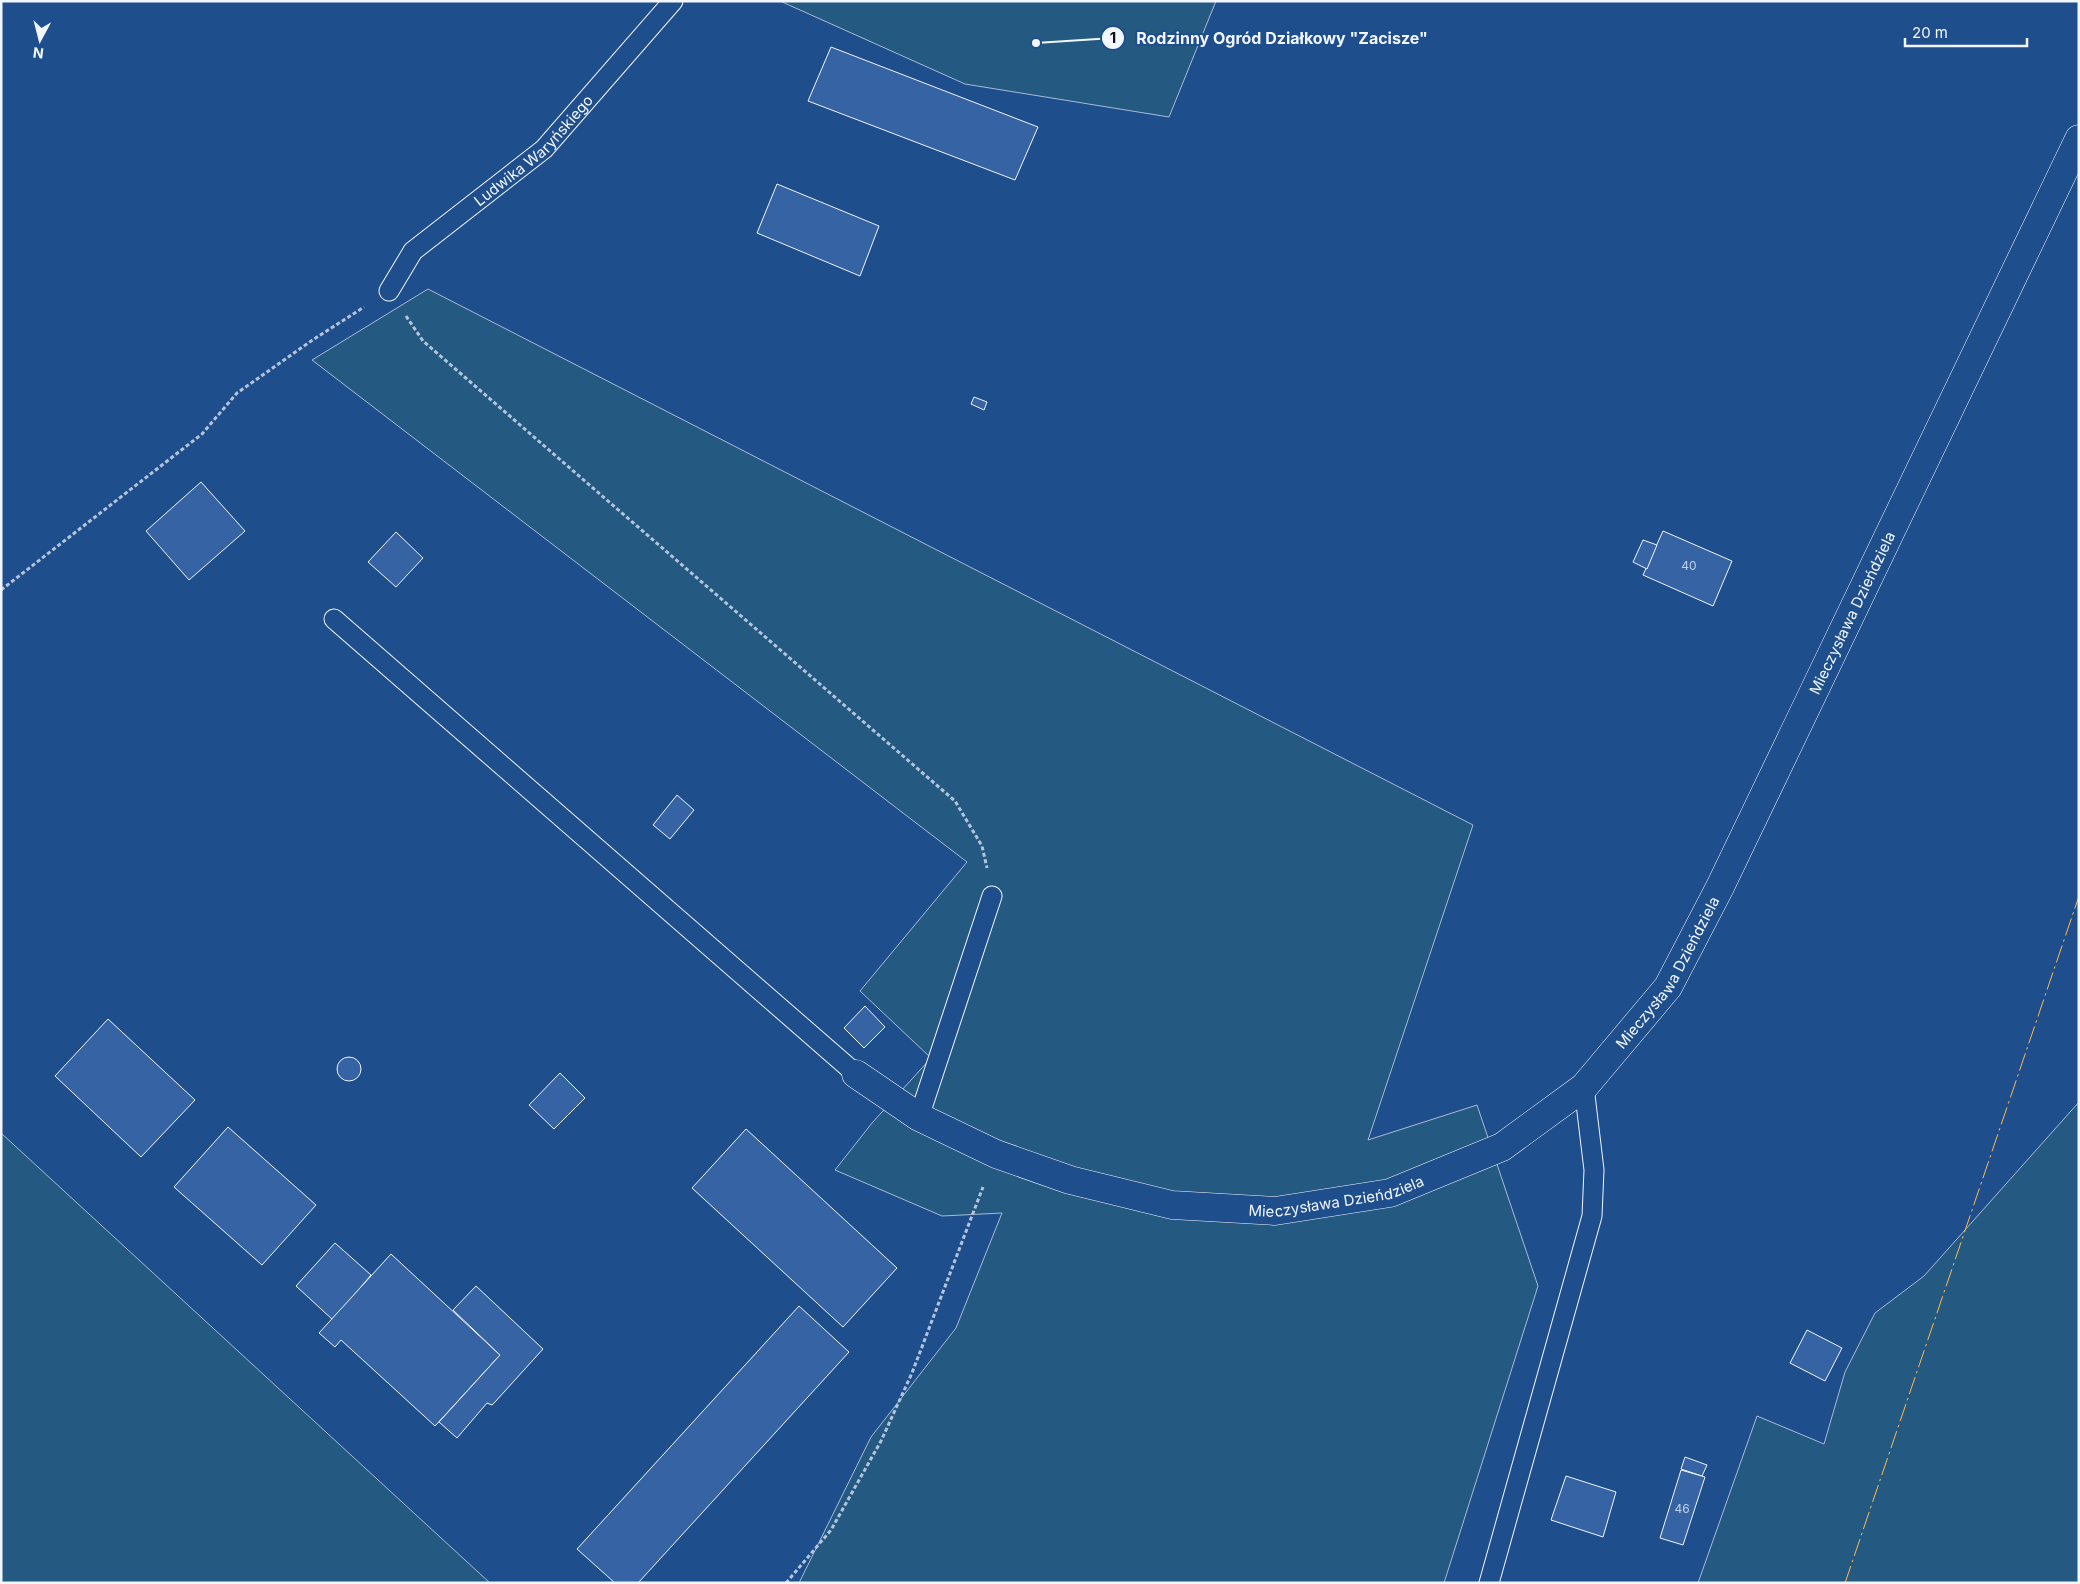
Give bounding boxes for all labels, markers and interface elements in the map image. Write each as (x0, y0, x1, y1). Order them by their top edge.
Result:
north arrow (15, 15, 65, 65)
scale bar (1905, 15, 2028, 47)
callout: Rodzinny Ogród Działkowy "Zacisze" (1101, 23, 1437, 54)
text: 20 m (1912, 23, 1948, 42)
text: 1 (1110, 28, 1116, 47)
text: Rodzinny Ogród Działkowy "Zacisze" (1136, 28, 1428, 48)
text: N (32, 44, 45, 62)
street label: Ludwika Waryńskiego (470, 91, 597, 210)
street label: Mieczysława Dzieńdziela (1805, 528, 1899, 697)
house number: 40 (1681, 558, 1697, 573)
street label: Mieczysława Dzieńdziela (1611, 893, 1723, 1052)
street label: Mieczysława Dzieńdziela (1248, 1171, 1426, 1220)
house number: 46 (1674, 1501, 1690, 1516)

